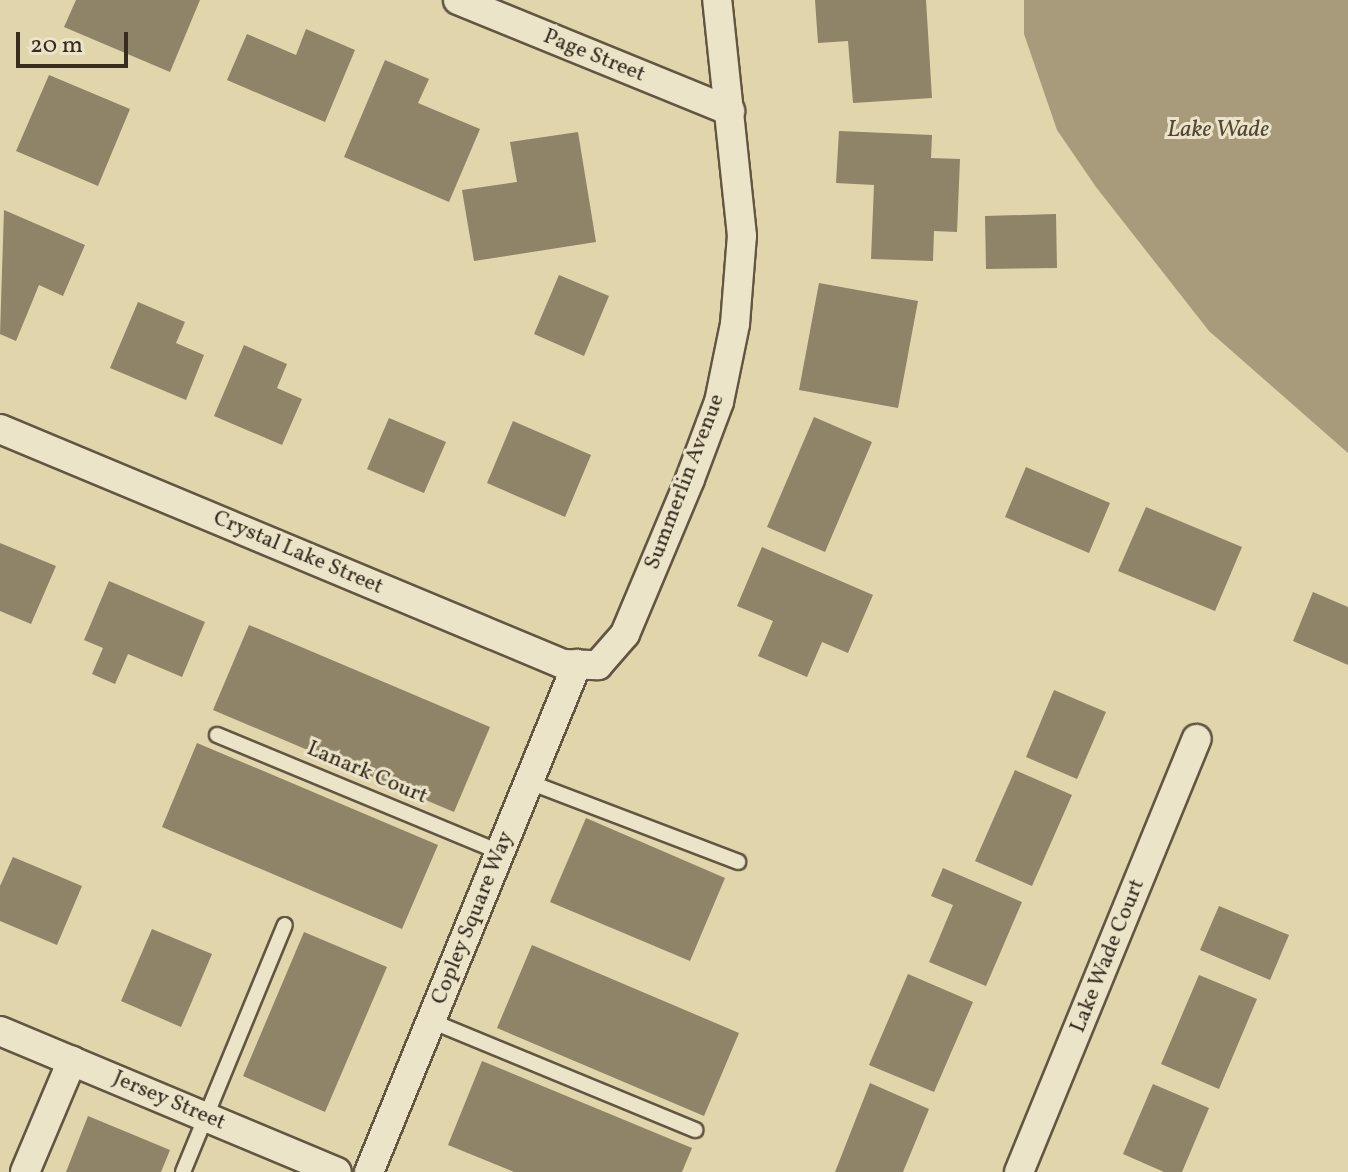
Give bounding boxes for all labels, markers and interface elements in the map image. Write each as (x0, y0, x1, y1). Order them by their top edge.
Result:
scale bar (20, 16, 132, 66)
street label: Page Street (539, 24, 649, 88)
text: 20 m (30, 29, 83, 63)
water label: Lake Wade (1167, 117, 1269, 145)
street label: Summerlin Avenue (639, 391, 731, 573)
street label: Crystal Lake Street (209, 505, 387, 601)
street label: Lanark Court (303, 736, 431, 810)
street label: Copley Square Way (426, 827, 520, 1009)
street label: Lake Wade Court (1065, 875, 1151, 1037)
street label: Jersey Street (108, 1065, 230, 1137)

